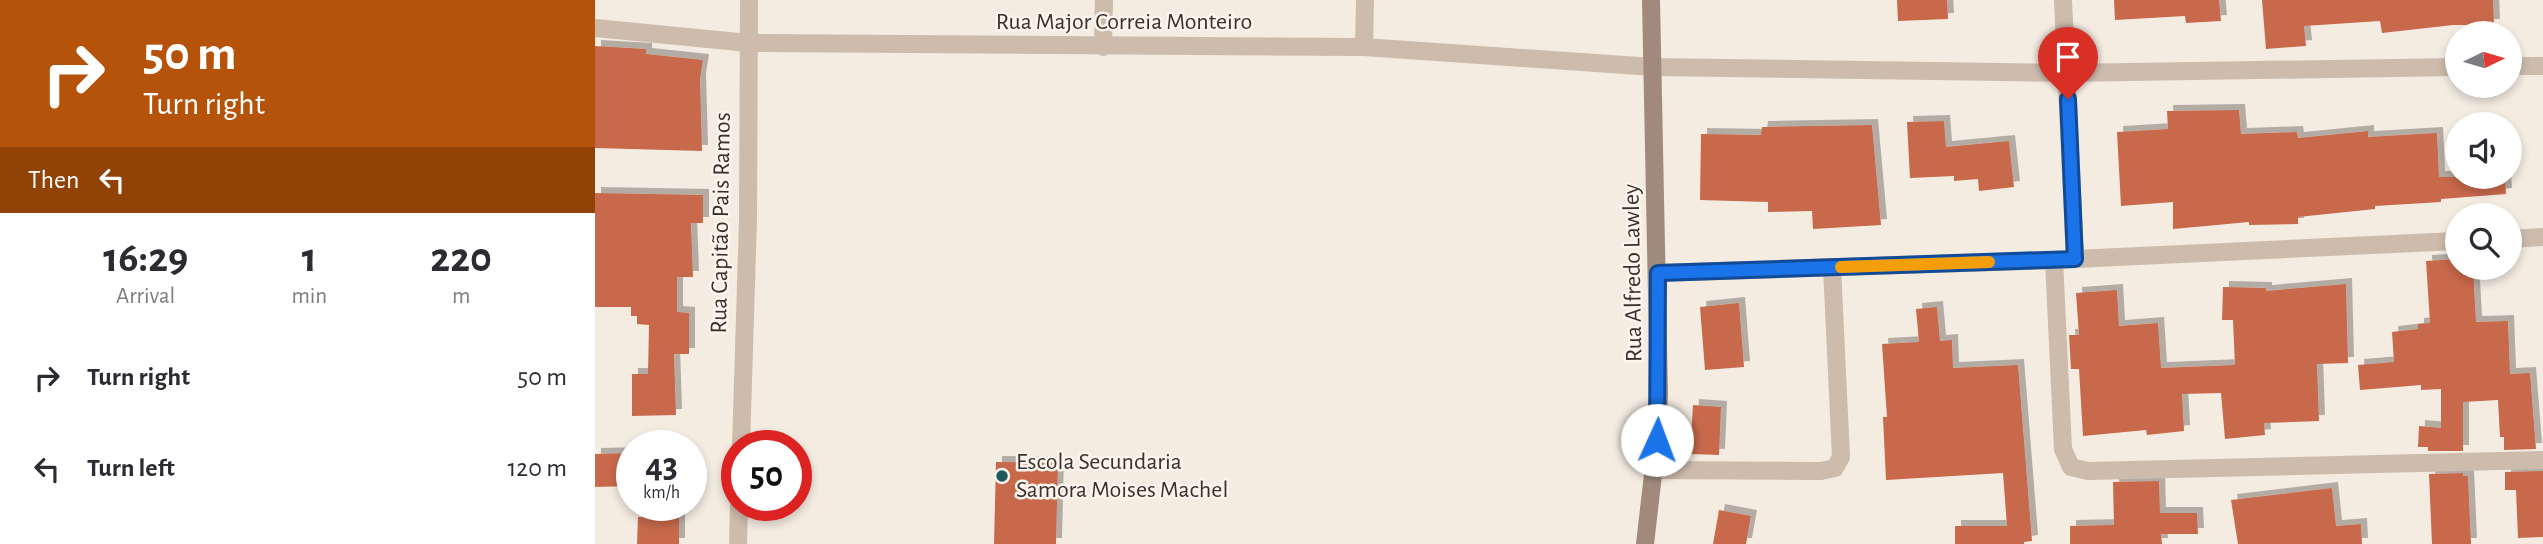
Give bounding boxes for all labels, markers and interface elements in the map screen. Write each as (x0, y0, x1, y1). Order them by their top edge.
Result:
street label: Rua Major Correia Monteiro (996, 10, 1252, 34)
north arrow (2445, 21, 2522, 98)
map controls (2445, 21, 2522, 280)
pin (2038, 27, 2098, 99)
icon: right (28, 28, 119, 119)
text: 50 m (143, 30, 237, 79)
icon: arrive (2049, 38, 2087, 76)
text: Turn right (143, 88, 265, 120)
street label: Rua Capitão Pais Ramos (707, 112, 735, 334)
button: sound (2445, 112, 2522, 189)
icon: left (93, 161, 131, 199)
text: Then (28, 167, 79, 193)
street label: Rua Alfredo Lawley (1619, 184, 1647, 362)
button: search (2445, 203, 2522, 280)
text: 16:29 (103, 237, 188, 279)
text: 1 (302, 237, 317, 279)
text: 220 (430, 237, 492, 279)
text: Arrival (116, 285, 175, 308)
text: min (291, 285, 327, 308)
text: m (452, 285, 470, 308)
icon: right (28, 359, 66, 397)
text: Turn right (87, 364, 190, 390)
text: 50 m (517, 364, 567, 390)
position arrow (1620, 403, 1694, 477)
speed limit sign: 50 (721, 430, 812, 521)
text: 43 (645, 449, 678, 484)
icon: left (28, 450, 66, 488)
place label: Escola Secundaria Samora Moises Machel (1016, 450, 1228, 502)
text: Turn left (87, 455, 175, 481)
text: 120 m (507, 455, 567, 481)
marker: Escola Secundaria Samora Moises Machel (994, 468, 1010, 484)
text: km/h (643, 484, 680, 502)

